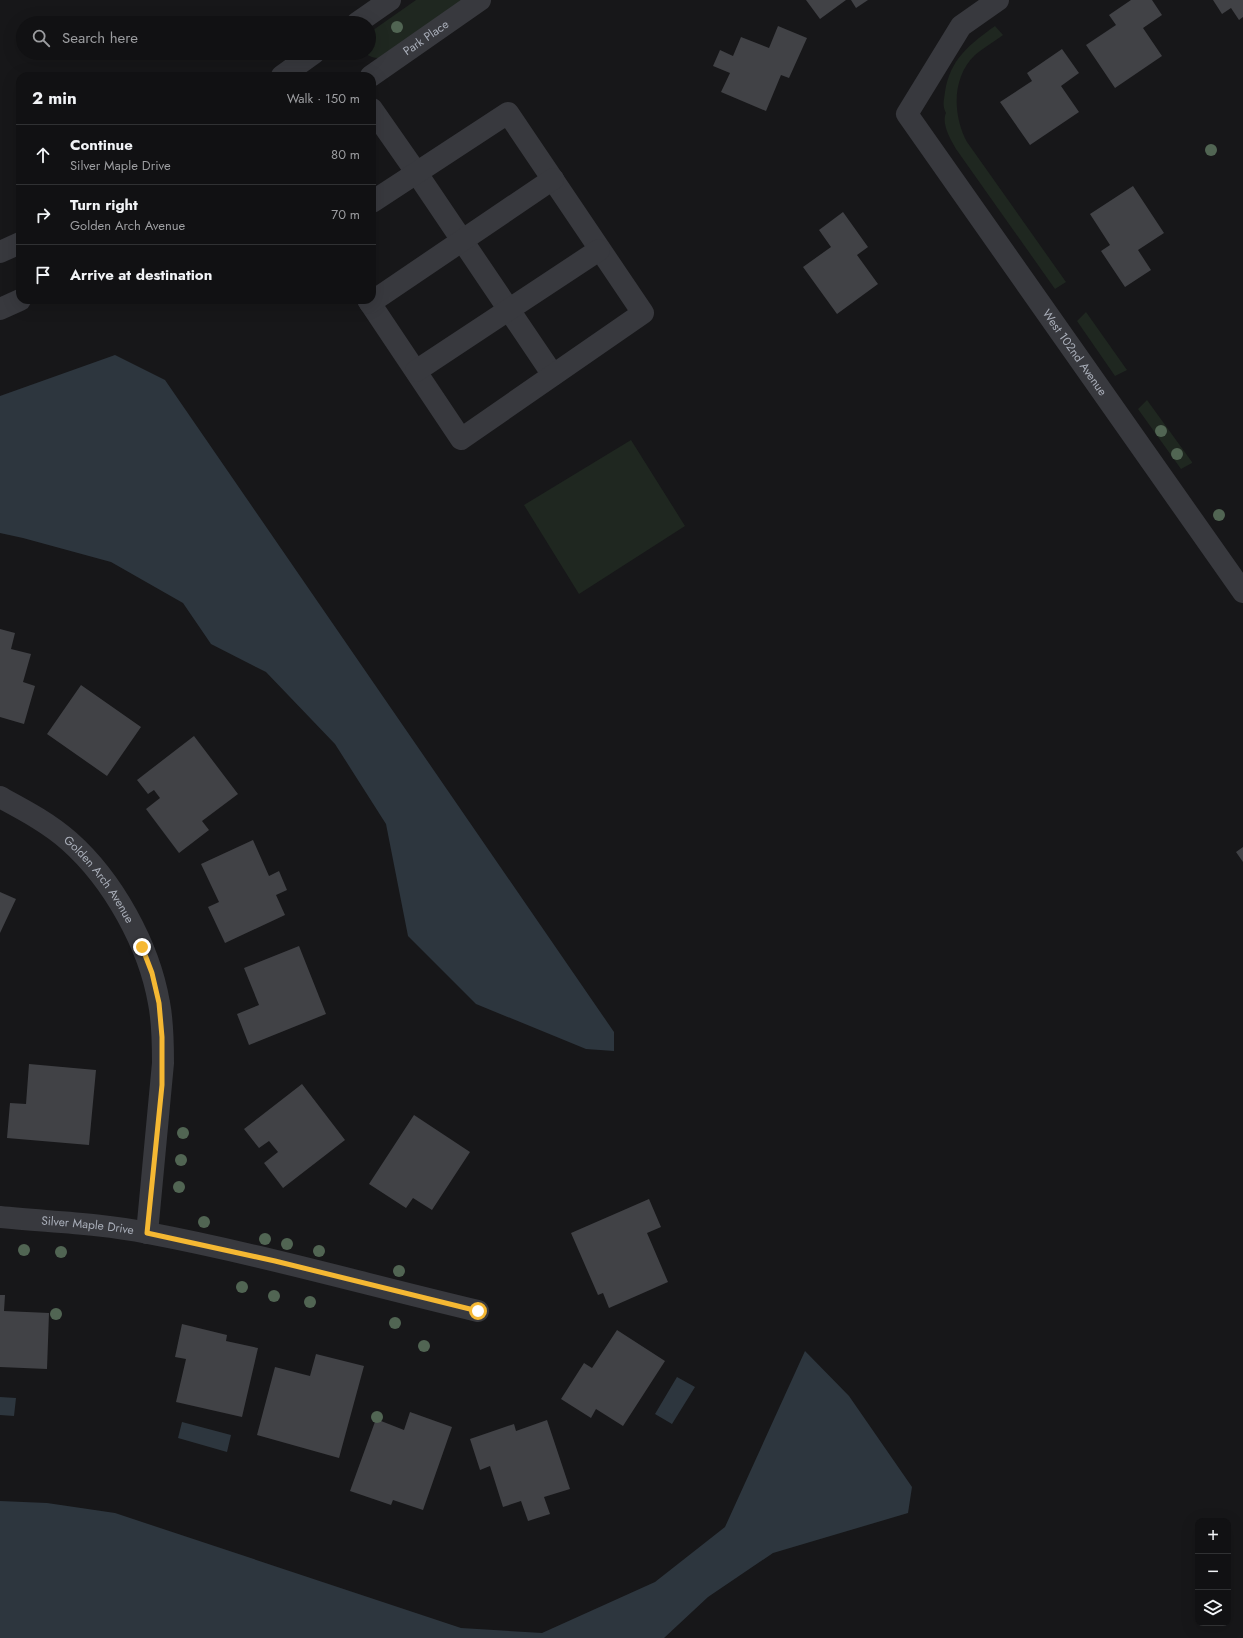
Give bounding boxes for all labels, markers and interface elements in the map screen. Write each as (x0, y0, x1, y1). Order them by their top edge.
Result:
street label: Park Place (399, 15, 452, 60)
search box (16, 16, 376, 60)
icon: search (30, 27, 52, 49)
text: Search here (62, 27, 138, 49)
text: 2 min (32, 86, 77, 110)
text: Walk · 150 m (287, 89, 360, 108)
text: Continue (70, 134, 133, 156)
icon: ahead (32, 144, 54, 166)
text: 80 m (331, 145, 360, 164)
text: Silver Maple Drive (70, 156, 171, 175)
text: Turn right (70, 194, 138, 216)
icon: right (32, 204, 54, 226)
text: 70 m (331, 205, 360, 224)
text: Golden Arch Avenue (70, 216, 185, 235)
icon: arrive (32, 264, 54, 286)
text: Arrive at destination (70, 264, 212, 286)
street label: West 102nd Avenue (1038, 306, 1111, 399)
street label: Golden Arch Avenue (60, 831, 139, 926)
route end (133, 938, 151, 956)
street label: Silver Maple Drive (41, 1212, 135, 1239)
route start (469, 1302, 487, 1320)
map controls (1195, 1518, 1231, 1626)
button: + (1195, 1518, 1231, 1554)
button: − (1195, 1554, 1231, 1590)
button: layers (1195, 1590, 1231, 1626)

